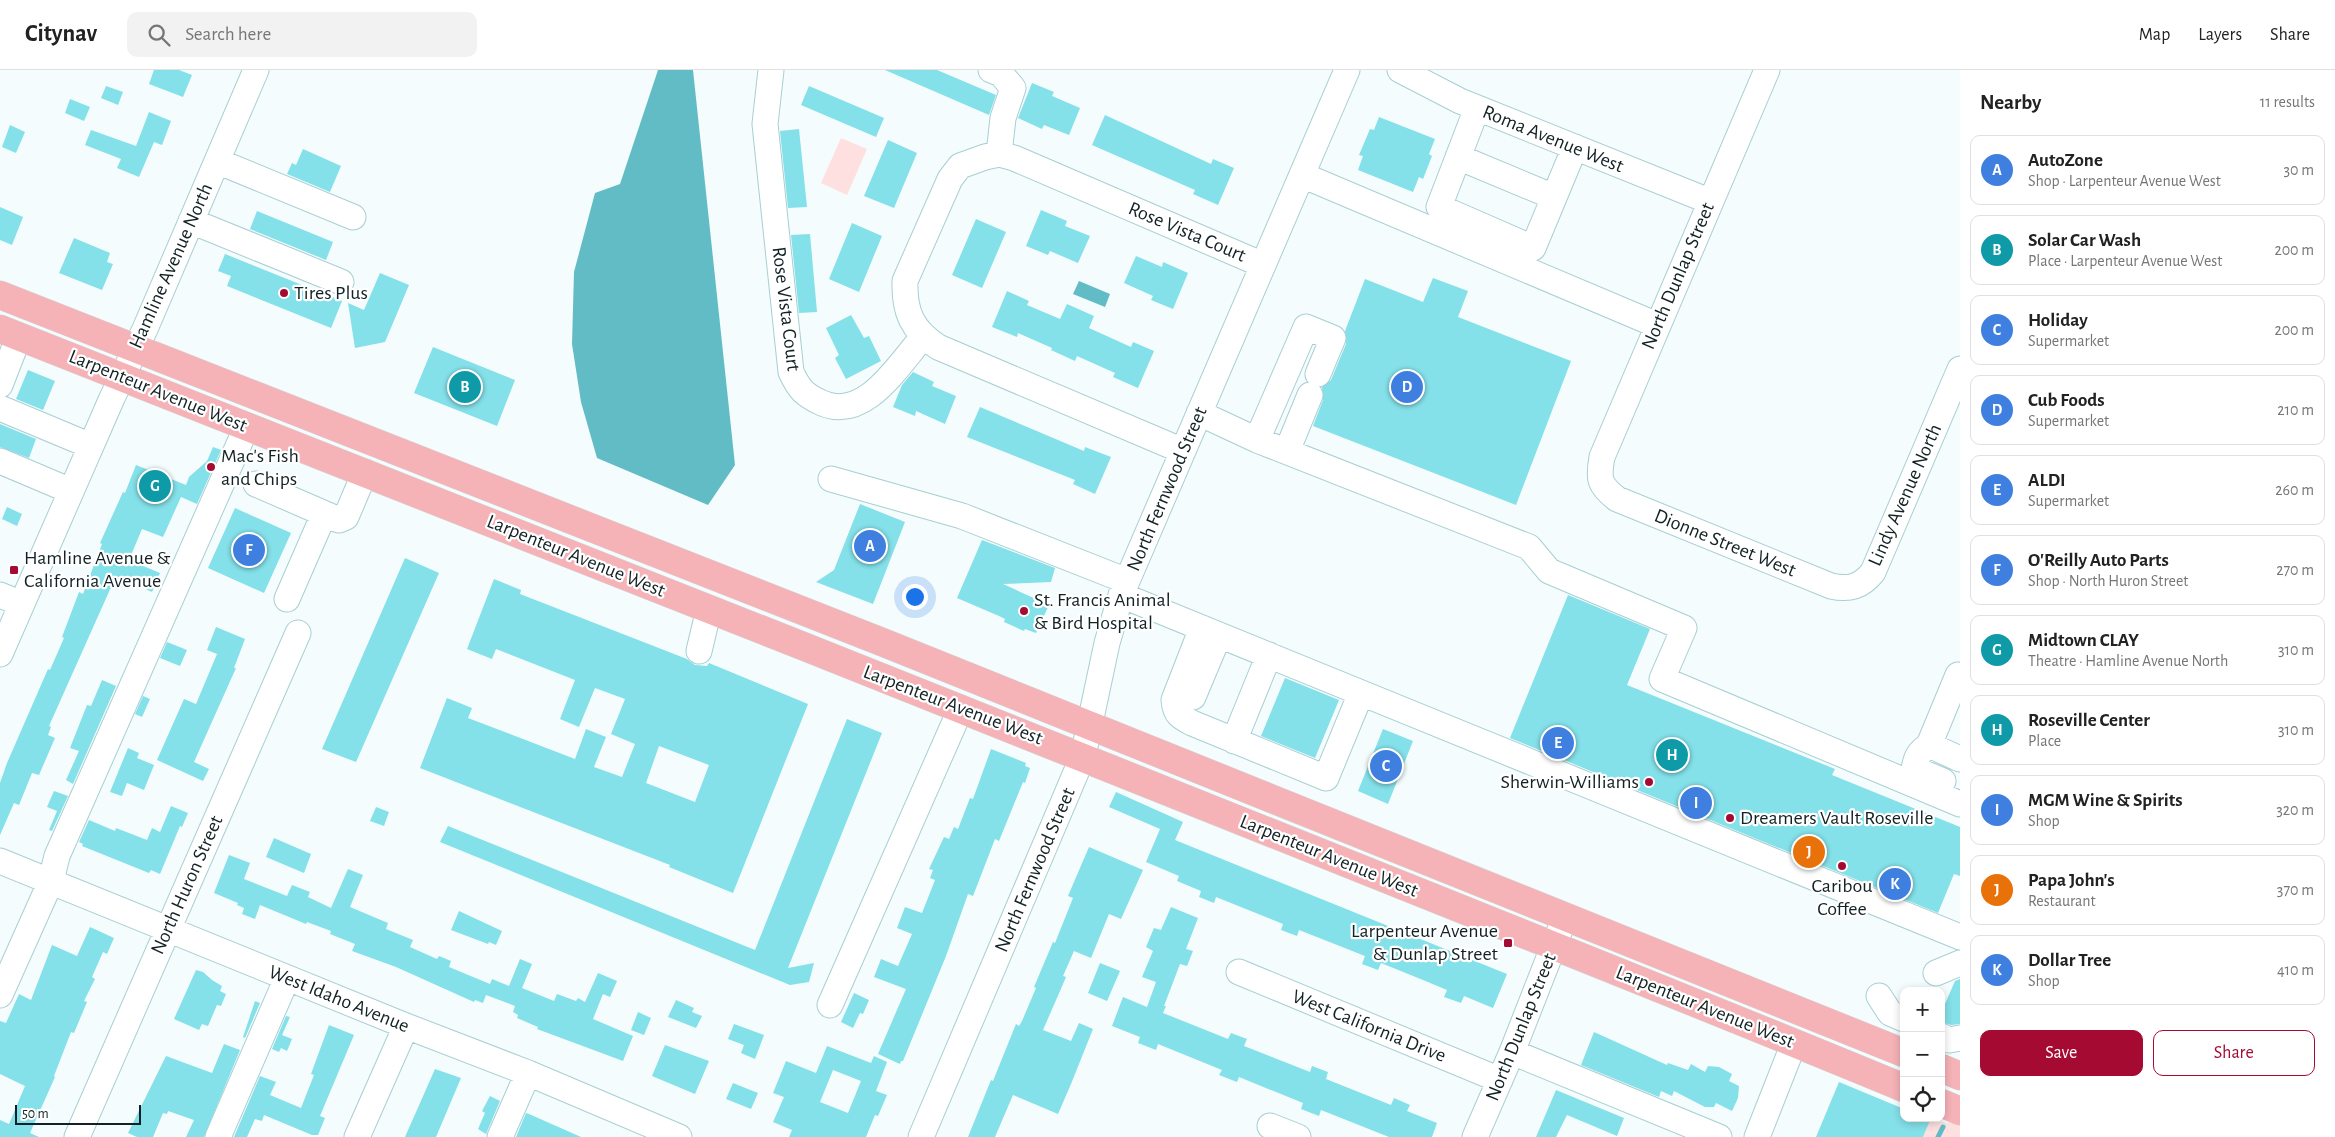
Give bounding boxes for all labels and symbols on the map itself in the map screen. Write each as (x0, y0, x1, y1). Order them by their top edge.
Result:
street label: Roma Avenue West (1480, 102, 1627, 177)
street label: Hamline Avenue North (126, 180, 216, 352)
street label: Rose Vista Court (1125, 198, 1249, 266)
street label: North Dunlap Street (1638, 199, 1718, 352)
street label: Rose Vista Court (768, 246, 804, 373)
place label: Tires Plus (294, 283, 368, 303)
marker: Tires Plus (278, 287, 290, 299)
street label: Larpenteur Avenue West (66, 346, 250, 436)
pin: B (449, 368, 481, 406)
pin: D (1391, 368, 1423, 406)
street label: North Fernwood Street (1123, 403, 1211, 574)
street label: Lindy Avenue North (1865, 421, 1945, 569)
place label: Mac's Fish and Chips (221, 446, 299, 489)
marker: Mac's Fish and Chips (205, 461, 217, 473)
pin: G (139, 467, 171, 505)
street label: Dionne Street West (1651, 506, 1799, 581)
street label: Larpenteur Avenue West (484, 511, 668, 601)
pin: A (854, 527, 886, 565)
pin: F (233, 531, 265, 569)
place label: Hamline Avenue & California Avenue (24, 548, 171, 591)
marker: Hamline Avenue & California Avenue (8, 564, 20, 576)
your location (902, 584, 928, 610)
place label: St. Francis Animal & Bird Hospital (1034, 590, 1171, 633)
marker: St. Francis Animal & Bird Hospital (1018, 605, 1030, 617)
street label: Larpenteur Avenue West (861, 662, 1046, 749)
pin: E (1542, 724, 1574, 762)
pin: H (1656, 736, 1688, 774)
pin: C (1370, 747, 1402, 785)
place label: Sherwin-Williams (1500, 772, 1639, 792)
marker: Sherwin-Williams (1643, 776, 1655, 788)
street label: North Fernwood Street (991, 784, 1079, 955)
pin: I (1680, 784, 1712, 822)
place label: Dreamers Vault Roseville (1740, 808, 1933, 828)
street label: Larpenteur Avenue West (1237, 811, 1421, 901)
street label: North Huron Street (147, 812, 227, 957)
marker: Dreamers Vault Roseville (1724, 812, 1736, 824)
pin: J (1793, 833, 1825, 871)
marker: Caribou Coffee (1836, 860, 1848, 872)
pin: K (1879, 865, 1911, 903)
place label: Caribou Coffee (1811, 876, 1873, 919)
place label: Larpenteur Avenue & Dunlap Street (1351, 921, 1499, 964)
marker: Larpenteur Avenue & Dunlap Street (1502, 937, 1514, 949)
street label: North Dunlap Street (1482, 950, 1560, 1104)
street label: West Idaho Avenue (266, 962, 412, 1036)
street label: Larpenteur Avenue West (1613, 962, 1797, 1052)
street label: West California Drive (1289, 986, 1449, 1066)
scale bar (15, 1102, 141, 1125)

